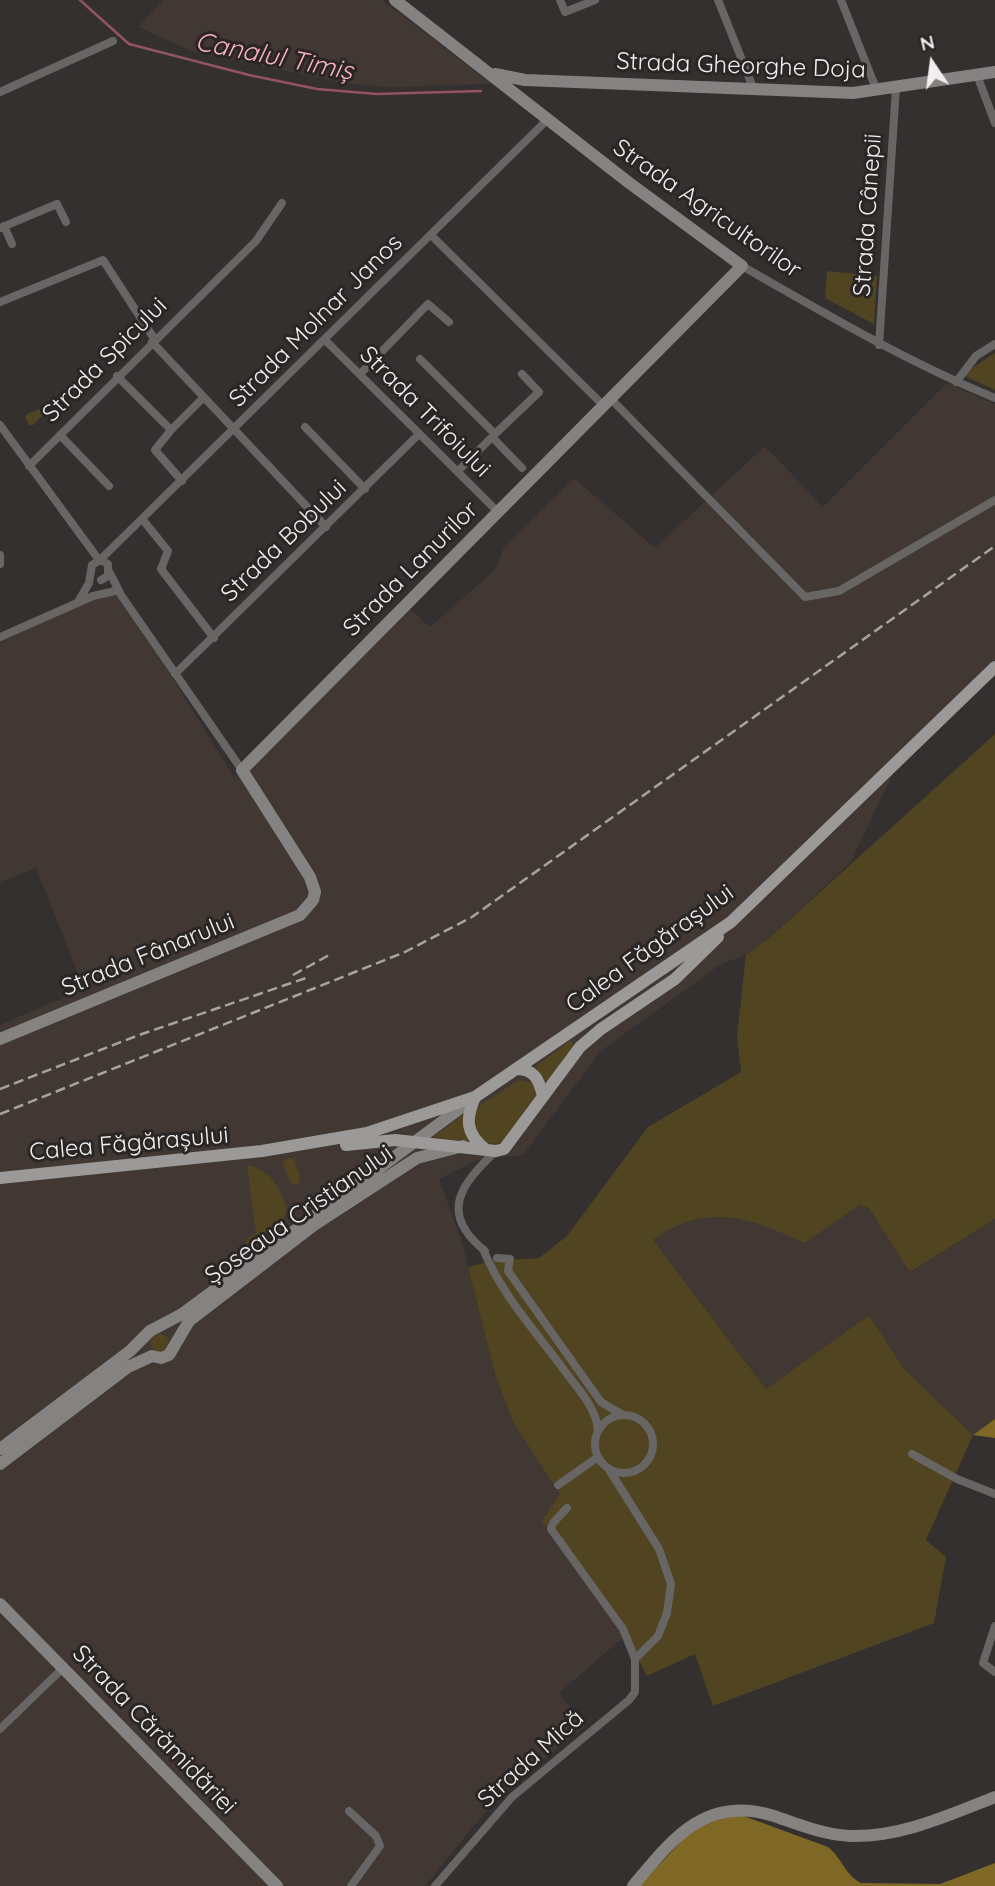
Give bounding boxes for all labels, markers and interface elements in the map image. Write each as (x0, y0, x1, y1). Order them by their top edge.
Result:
water label: Canalul Timiș (193, 26, 355, 88)
north arrow (897, 28, 967, 98)
text: N (918, 29, 937, 56)
street label: Strada Gheorghe Doja (616, 47, 866, 85)
street label: Strada Agricultorilor (607, 133, 807, 285)
street label: Strada Cânepii (848, 133, 888, 297)
street label: Strada Molnar Janos (224, 229, 408, 413)
street label: Strada Spicului (37, 292, 173, 428)
street label: Strada Trifoiului (354, 341, 496, 483)
street label: Strada Bobului (215, 474, 353, 608)
street label: Strada Lanurilor (338, 496, 484, 642)
street label: Calea Făgărașului (561, 879, 739, 1019)
street label: Strada Fânarului (57, 907, 239, 1003)
street label: Calea Făgărașului (28, 1121, 230, 1167)
street label: Șoseaua Cristianului (199, 1139, 399, 1291)
street label: Strada Cărămidăriei (66, 1640, 242, 1820)
street label: Strada Mică (472, 1704, 590, 1814)

